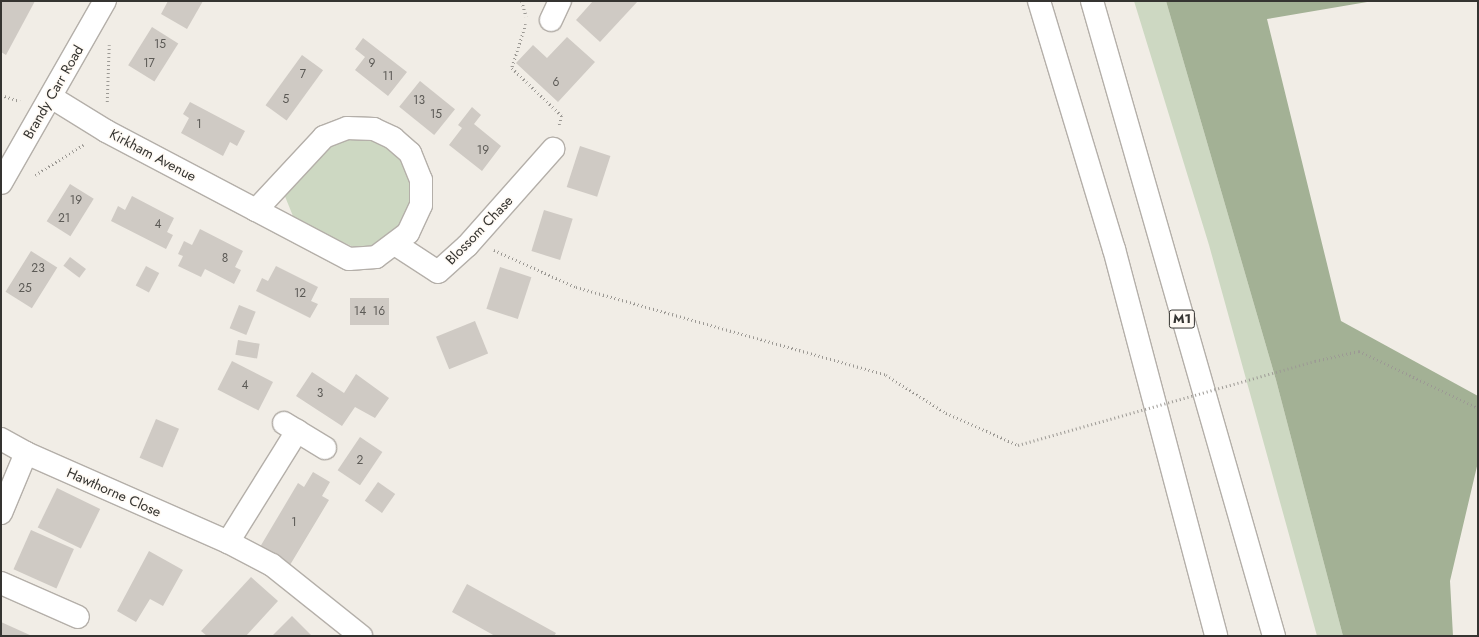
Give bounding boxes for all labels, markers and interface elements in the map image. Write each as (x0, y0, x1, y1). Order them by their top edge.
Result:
house number: 15 (154, 38, 166, 52)
street label: Brandy Carr Road (19, 42, 87, 142)
house number: 17 (143, 57, 155, 71)
house number: 9 (369, 57, 375, 71)
house number: 7 (300, 68, 306, 82)
house number: 11 (383, 70, 393, 84)
house number: 6 (553, 76, 559, 90)
house number: 5 (283, 93, 289, 107)
house number: 13 (413, 94, 425, 108)
house number: 15 (430, 108, 442, 122)
house number: 1 (196, 118, 202, 132)
street label: Kirkham Avenue (107, 125, 199, 185)
house number: 19 (477, 144, 489, 158)
street label: Blossom Chase (442, 192, 516, 268)
house number: 19 (70, 194, 82, 208)
house number: 21 (58, 212, 70, 226)
house number: 4 (155, 218, 161, 232)
house number: 8 (222, 252, 228, 266)
house number: 23 (31, 262, 45, 276)
house number: 25 (18, 282, 32, 296)
house number: 12 (294, 287, 306, 301)
house number: 14 (354, 305, 366, 319)
house number: 16 (373, 305, 385, 319)
road number: M1 (1168, 308, 1196, 330)
house number: 4 (242, 379, 248, 393)
house number: 3 (317, 387, 323, 401)
house number: 2 (357, 454, 363, 468)
street label: Hawthorne Close (64, 464, 164, 520)
house number: 1 (291, 516, 297, 530)

